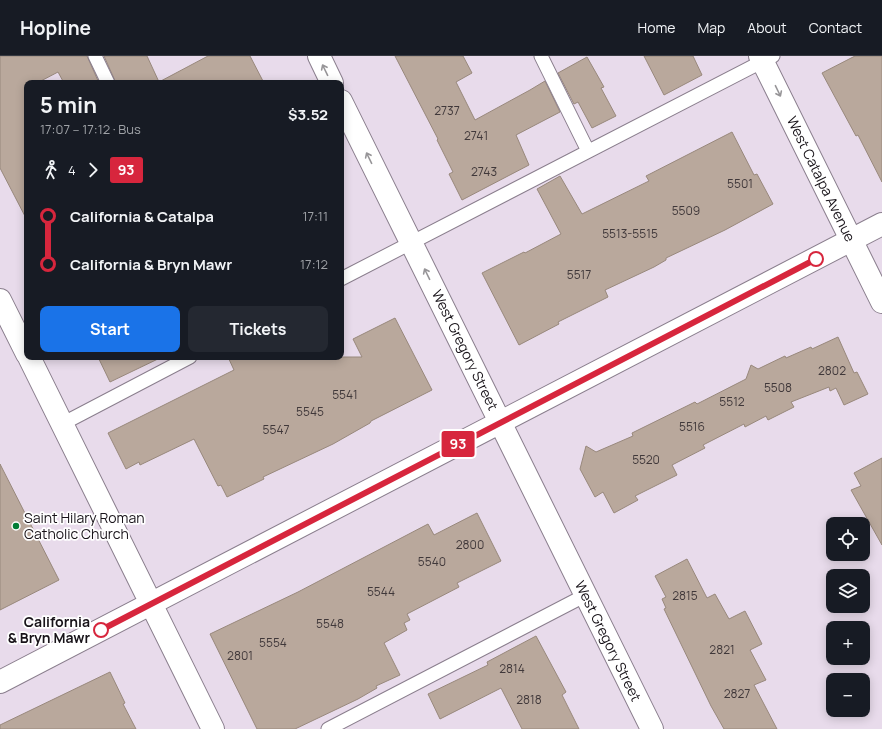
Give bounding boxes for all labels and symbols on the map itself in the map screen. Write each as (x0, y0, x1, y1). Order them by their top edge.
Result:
one-way arrow (321, 64, 328, 76)
one-way arrow (775, 85, 782, 97)
house number: 2737 (434, 102, 460, 119)
street label: West Catalpa Avenue (783, 113, 860, 245)
house number: 2741 (464, 127, 488, 144)
one-way arrow (365, 152, 372, 164)
house number: 2743 (471, 163, 497, 180)
house number: 5501 (727, 175, 753, 192)
house number: 5509 (672, 202, 700, 219)
house number: 5513-5515 (602, 225, 658, 242)
unlabelled marker (808, 251, 824, 267)
house number: 5517 (567, 266, 591, 283)
one-way arrow (423, 268, 430, 280)
street label: West Gregory Street (428, 286, 503, 414)
house number: 2802 (818, 362, 846, 379)
house number: 5508 (764, 379, 792, 396)
house number: 5541 (332, 386, 358, 403)
house number: 5512 (719, 393, 745, 410)
house number: 5545 (296, 403, 324, 420)
house number: 5516 (679, 418, 705, 435)
house number: 5547 (263, 421, 289, 438)
line badge: 93 (440, 431, 476, 457)
house number: 5520 (632, 451, 660, 468)
place label: Saint Hilary Roman Catholic Church (24, 508, 145, 543)
marker: Saint Hilary Roman Catholic Church (11, 521, 21, 531)
house number: 2800 (456, 536, 484, 553)
house number: 5540 (418, 553, 446, 570)
street label: West Gregory Street (571, 577, 646, 705)
house number: 5544 (367, 583, 395, 600)
house number: 2815 (672, 587, 698, 604)
place label: California & Bryn Mawr (8, 612, 90, 647)
house number: 5548 (316, 615, 344, 632)
marker: California & Bryn Mawr (93, 622, 109, 638)
house number: 5554 (259, 634, 287, 651)
house number: 2821 (709, 641, 735, 658)
house number: 2801 (227, 647, 253, 664)
house number: 2814 (499, 660, 525, 677)
house number: 2827 (724, 685, 750, 702)
house number: 2818 (516, 691, 542, 708)

